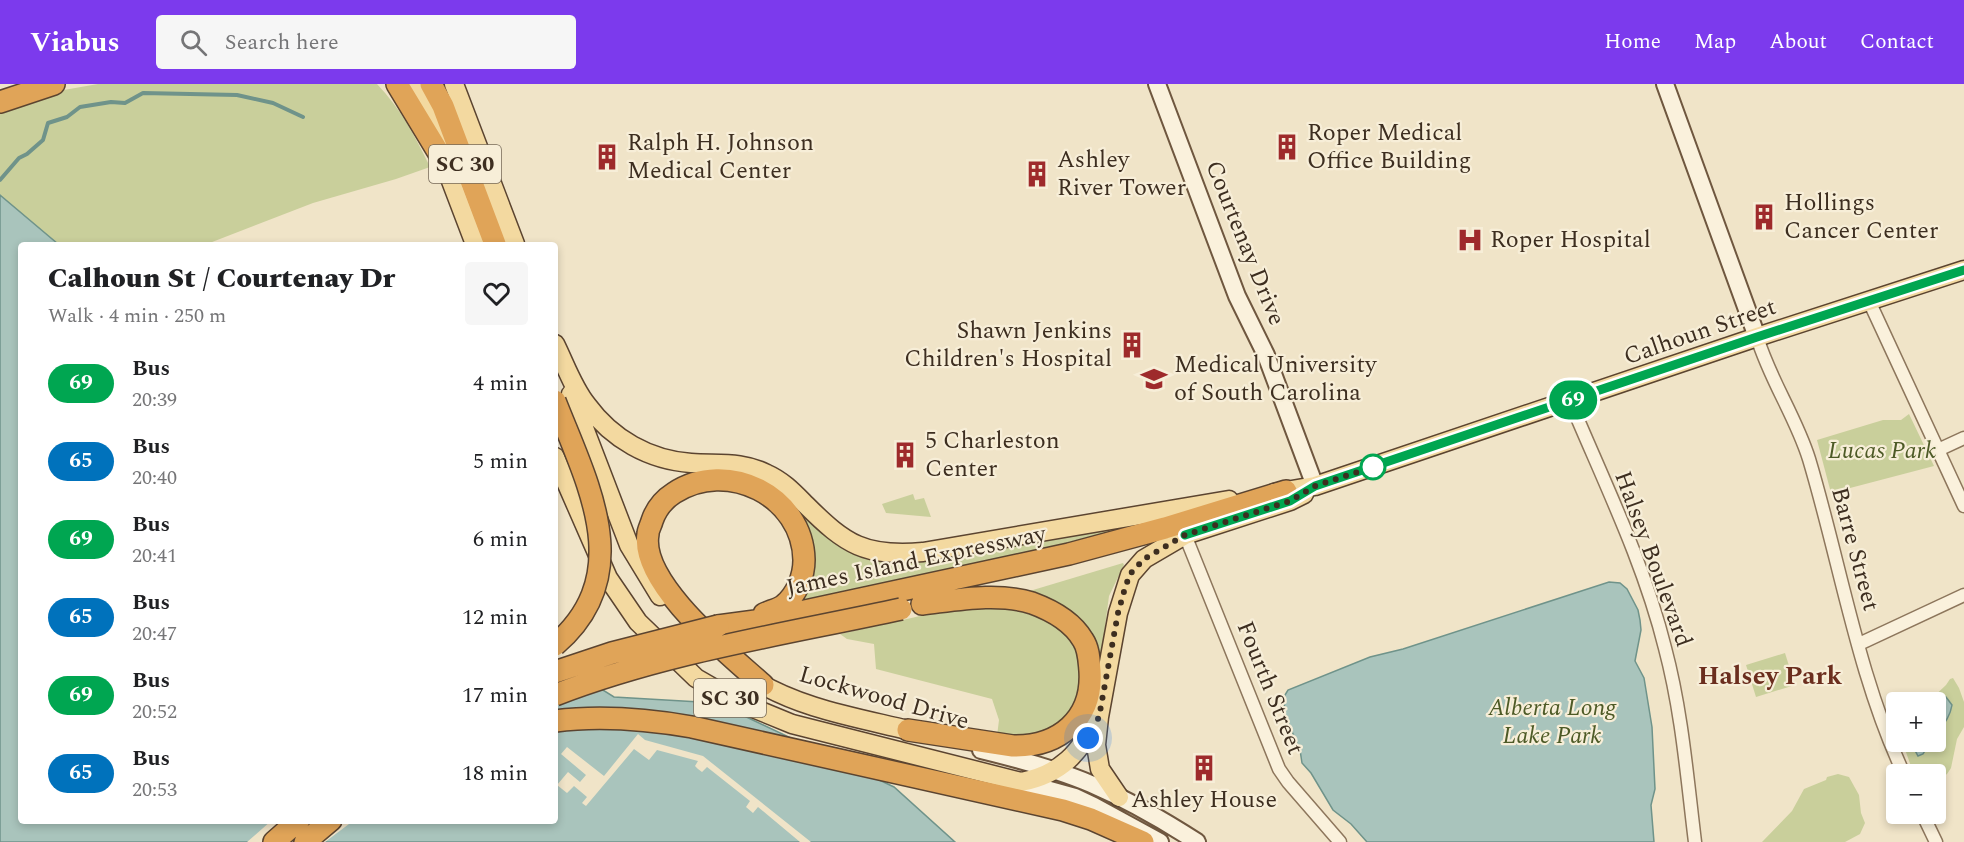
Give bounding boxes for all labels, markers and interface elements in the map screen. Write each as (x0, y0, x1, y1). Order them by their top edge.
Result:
search box (156, 15, 576, 69)
text: Viabus (30, 21, 120, 64)
icon: search (177, 26, 210, 59)
text: Search here (225, 26, 339, 59)
text: Home (1604, 26, 1661, 58)
text: Map (1694, 26, 1736, 58)
text: About (1769, 26, 1827, 58)
text: Contact (1860, 26, 1934, 58)
place label: Roper Medical Office Building (1307, 115, 1471, 179)
place label: Ralph H. Johnson Medical Center (627, 125, 814, 189)
building icon: Roper Medical Office Building (1272, 132, 1302, 162)
building icon: Ralph H. Johnson Medical Center (592, 142, 622, 172)
place label: Ashley River Tower (1057, 142, 1186, 206)
road number: SC 30 (429, 145, 501, 183)
street label: Courtenay Drive (1195, 155, 1295, 331)
building icon: Ashley River Tower (1022, 159, 1052, 189)
place label: Hollings Cancer Center (1784, 185, 1938, 249)
building icon: Hollings Cancer Center (1749, 202, 1779, 232)
place label: Roper Hospital (1490, 222, 1651, 258)
hospital icon: Roper Hospital (1455, 225, 1485, 255)
text: Calhoun St / Courtenay Dr (48, 257, 395, 300)
button: heart (465, 262, 528, 325)
street label: Calhoun Street (1619, 289, 1781, 375)
text: Walk · 4 min · 250 m (48, 301, 226, 331)
place label: Shawn Jenkins Children's Hospital (904, 313, 1112, 377)
building icon: Shawn Jenkins Children's Hospital (1117, 330, 1147, 360)
place label: Medical University of South Carolina (1174, 347, 1378, 411)
text: Bus (132, 352, 170, 385)
school or university icon: Medical University of South Carolina (1139, 364, 1169, 394)
text: 69 (69, 367, 93, 399)
text: 4 min (473, 367, 528, 400)
line badge: 69 (1546, 380, 1600, 420)
text: 69 (1561, 384, 1585, 416)
text: 20:39 (132, 385, 177, 415)
place label: 5 Charleston Center (925, 423, 1060, 487)
text: Bus (132, 430, 170, 463)
park label: Lucas Park (1828, 433, 1936, 469)
building icon: 5 Charleston Center (890, 440, 920, 470)
text: 65 (69, 445, 93, 477)
text: 5 min (473, 445, 528, 478)
unlabelled marker (1360, 454, 1386, 480)
text: 20:40 (132, 463, 177, 493)
street label: Halsey Boulevard (1604, 466, 1702, 652)
street label: Barre Street (1821, 483, 1889, 615)
text: Bus (132, 508, 170, 541)
street label: James Island Expressway (783, 516, 1051, 606)
text: 69 (69, 523, 93, 555)
text: 6 min (473, 523, 528, 556)
text: 20:41 (132, 541, 177, 571)
text: Bus (132, 586, 170, 619)
text: 65 (69, 601, 93, 633)
text: 12 min (462, 601, 528, 634)
street label: Fourth Street (1227, 616, 1313, 760)
text: 20:47 (132, 619, 177, 649)
district label: Halsey Park (1698, 656, 1843, 696)
street label: Lockwood Drive (795, 657, 973, 739)
text: Bus (132, 664, 170, 697)
text: 69 (69, 679, 93, 711)
text: 17 min (462, 679, 528, 712)
road number: SC 30 (694, 679, 766, 717)
park label: Alberta Long Lake Park (1487, 690, 1617, 754)
map controls (1886, 692, 1946, 824)
button: + (1886, 692, 1946, 752)
text: 20:52 (132, 697, 177, 727)
your location (1073, 723, 1103, 753)
text: Bus (132, 742, 170, 775)
building icon: Ashley House (1189, 753, 1219, 783)
text: 65 (69, 757, 93, 789)
text: 18 min (462, 757, 528, 790)
button: − (1886, 764, 1946, 824)
text: 20:53 (132, 775, 177, 805)
place label: Ashley House (1131, 782, 1277, 818)

